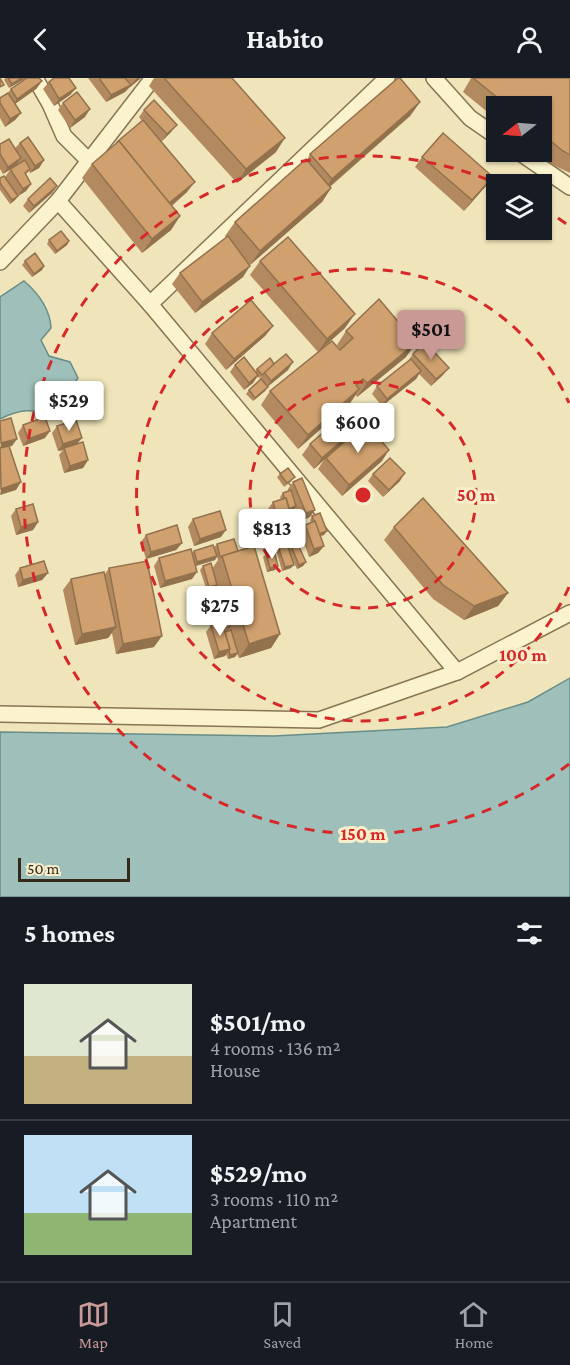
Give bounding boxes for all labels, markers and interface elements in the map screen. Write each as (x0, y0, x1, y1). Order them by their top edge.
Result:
icon: back (24, 23, 57, 56)
icon: person (513, 23, 546, 56)
text: Habito (246, 24, 324, 54)
north arrow (486, 96, 552, 162)
map controls (486, 96, 552, 240)
button: layers (486, 174, 552, 240)
pin: $501 (395, 310, 467, 361)
text: $501 (411, 318, 451, 340)
pin: $529 (33, 381, 105, 432)
text: $529 (49, 389, 89, 411)
pin: $600 (322, 403, 394, 454)
text: $600 (335, 411, 381, 433)
centre of rings (353, 485, 373, 505)
text: 50 m (457, 485, 496, 505)
pin: $813 (236, 509, 308, 560)
text: $813 (253, 517, 291, 539)
pin: $275 (184, 586, 256, 637)
text: $275 (201, 594, 239, 616)
text: 100 m (499, 645, 547, 665)
text: 150 m (340, 824, 386, 844)
scale bar (18, 855, 130, 882)
text: 50 m (27, 860, 59, 877)
icon: filters (513, 917, 546, 950)
text: 5 homes (24, 919, 115, 948)
icon: home (72, 1008, 144, 1080)
text: $501/mo (210, 1008, 306, 1037)
text: 4 rooms · 136 m² (210, 1037, 341, 1059)
text: House (210, 1059, 260, 1081)
icon: home (72, 1159, 144, 1231)
text: $529/mo (210, 1159, 307, 1188)
text: 3 rooms · 110 m² (210, 1188, 338, 1210)
text: Apartment (210, 1210, 297, 1232)
tab: Map (77, 1298, 110, 1351)
tab: Saved (264, 1298, 301, 1351)
tab: Home (455, 1298, 493, 1351)

